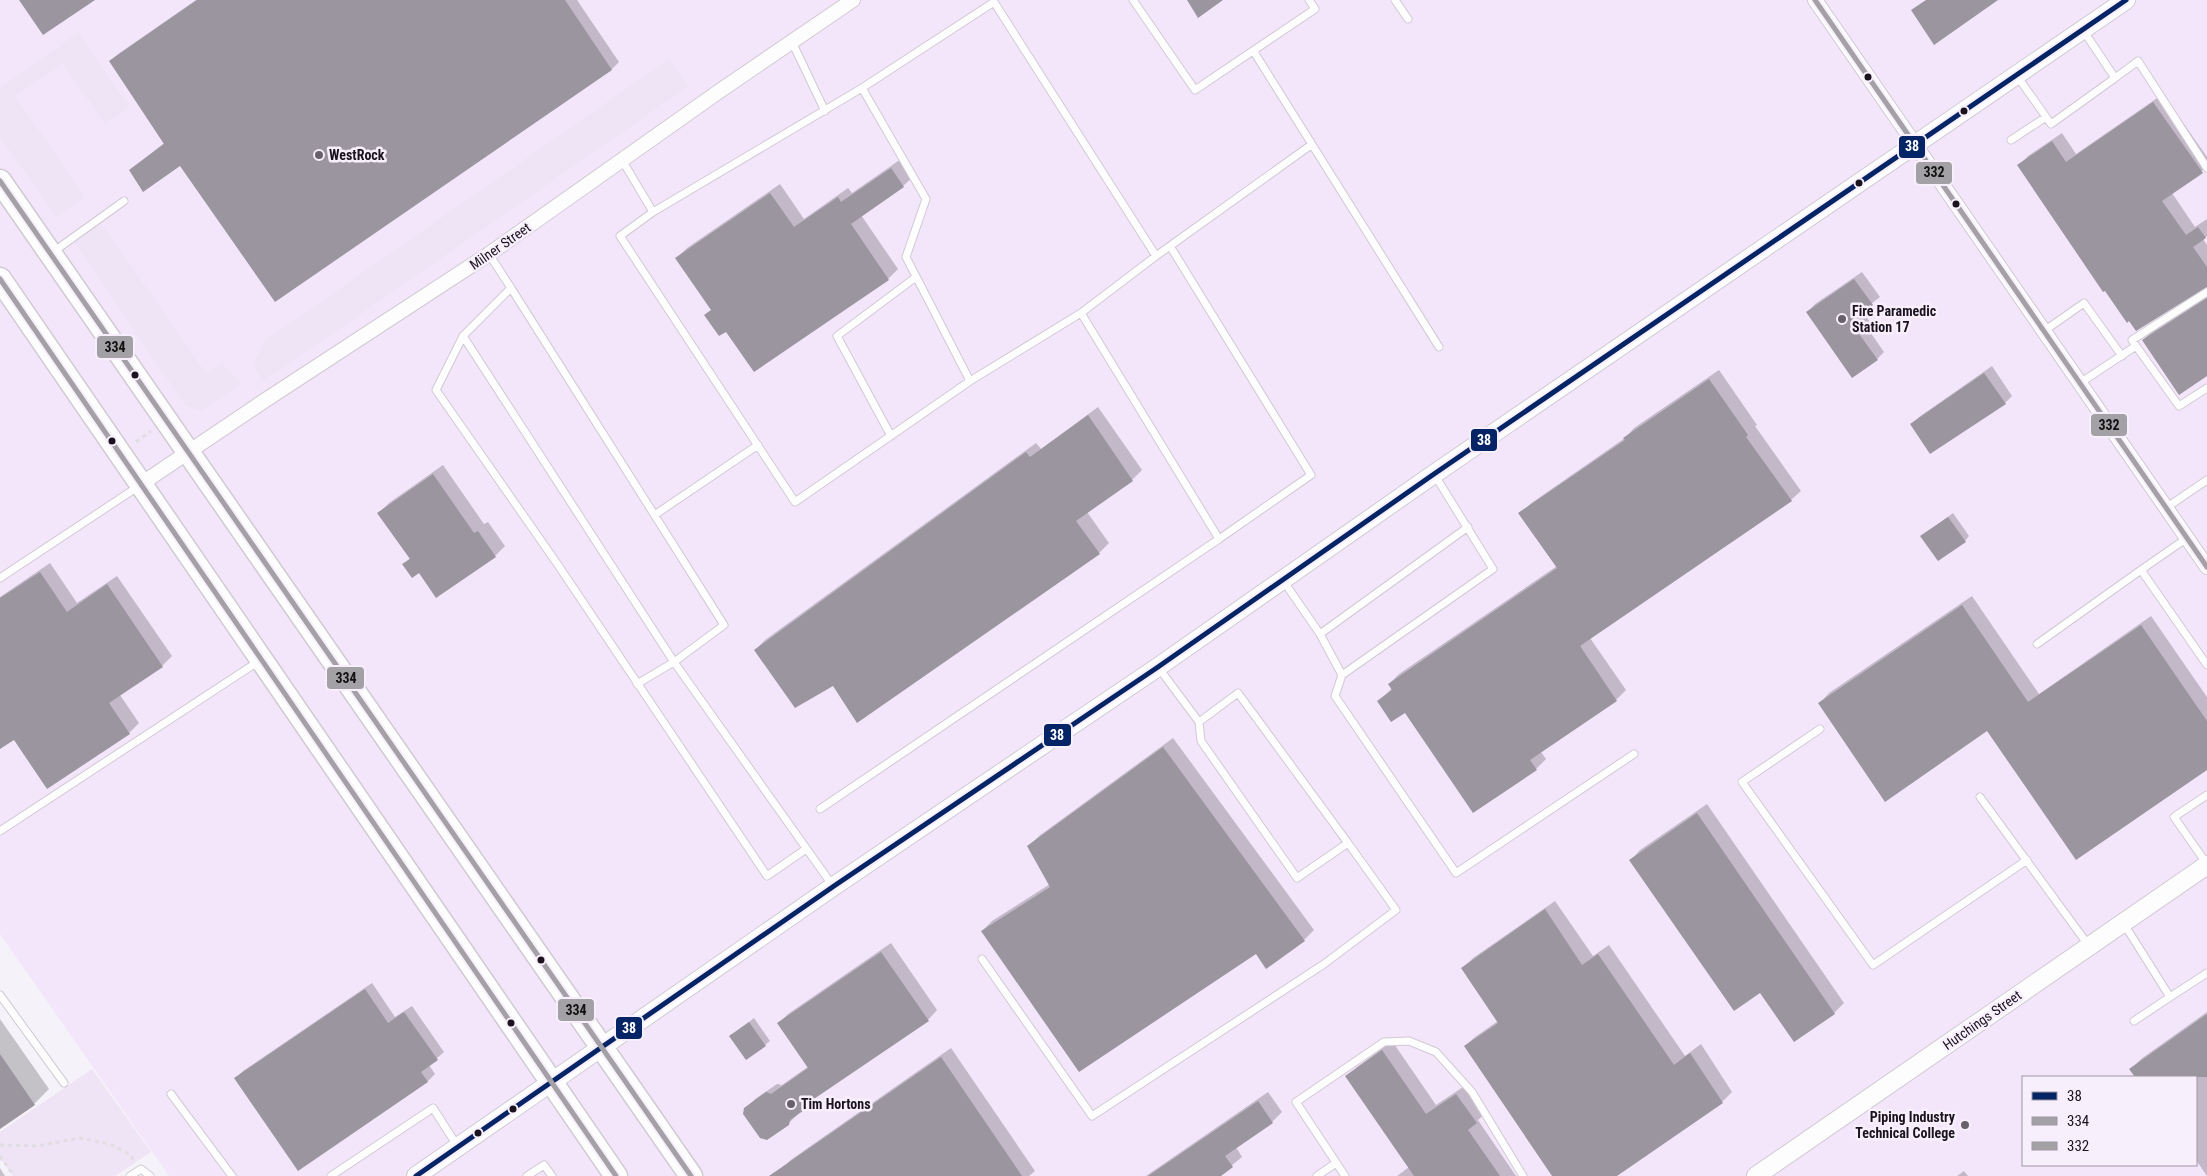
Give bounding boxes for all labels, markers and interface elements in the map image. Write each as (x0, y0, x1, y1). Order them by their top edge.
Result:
unlabelled marker (1863, 72, 1873, 82)
unlabelled marker (1959, 106, 1969, 116)
line badge: 38 (1898, 135, 1926, 159)
text: 38 (1905, 138, 1919, 154)
place label: WestRock (329, 147, 385, 163)
marker: WestRock (313, 149, 325, 161)
line badge: 332 (1915, 161, 1953, 185)
text: 332 (1923, 164, 1945, 180)
unlabelled marker (1854, 178, 1864, 188)
unlabelled marker (1951, 199, 1961, 209)
street label: Milner Street (466, 219, 534, 273)
place label: Fire Paramedic Station 17 (1852, 303, 1937, 335)
marker: Fire Paramedic Station 17 (1836, 313, 1848, 325)
line badge: 334 (96, 335, 134, 359)
text: 334 (104, 339, 126, 355)
unlabelled marker (130, 370, 140, 380)
line badge: 332 (2090, 413, 2128, 437)
text: 332 (2098, 417, 2120, 433)
line badge: 38 (1470, 428, 1498, 452)
text: 38 (1477, 432, 1491, 448)
unlabelled marker (107, 436, 117, 446)
line badge: 334 (326, 666, 365, 690)
text: 334 (335, 670, 357, 686)
line badge: 38 (1043, 723, 1072, 747)
text: 38 (1050, 727, 1064, 743)
unlabelled marker (536, 955, 546, 965)
street label: Hutchings Street (1940, 987, 2024, 1053)
line badge: 334 (557, 998, 595, 1022)
text: 334 (565, 1002, 587, 1018)
line badge: 38 (615, 1016, 643, 1040)
unlabelled marker (506, 1018, 516, 1028)
text: 38 (622, 1020, 636, 1036)
legend (2022, 1076, 2197, 1166)
text: 38 (2067, 1087, 2082, 1105)
place label: Tim Hortons (801, 1096, 871, 1112)
marker: Tim Hortons (785, 1098, 797, 1110)
unlabelled marker (508, 1104, 518, 1114)
place label: Piping Industry Technical College (1855, 1109, 1956, 1141)
text: 334 (2067, 1112, 2089, 1130)
marker: Piping Industry Technical College (1959, 1119, 1971, 1131)
unlabelled marker (473, 1128, 483, 1138)
text: 332 (2067, 1137, 2089, 1155)

